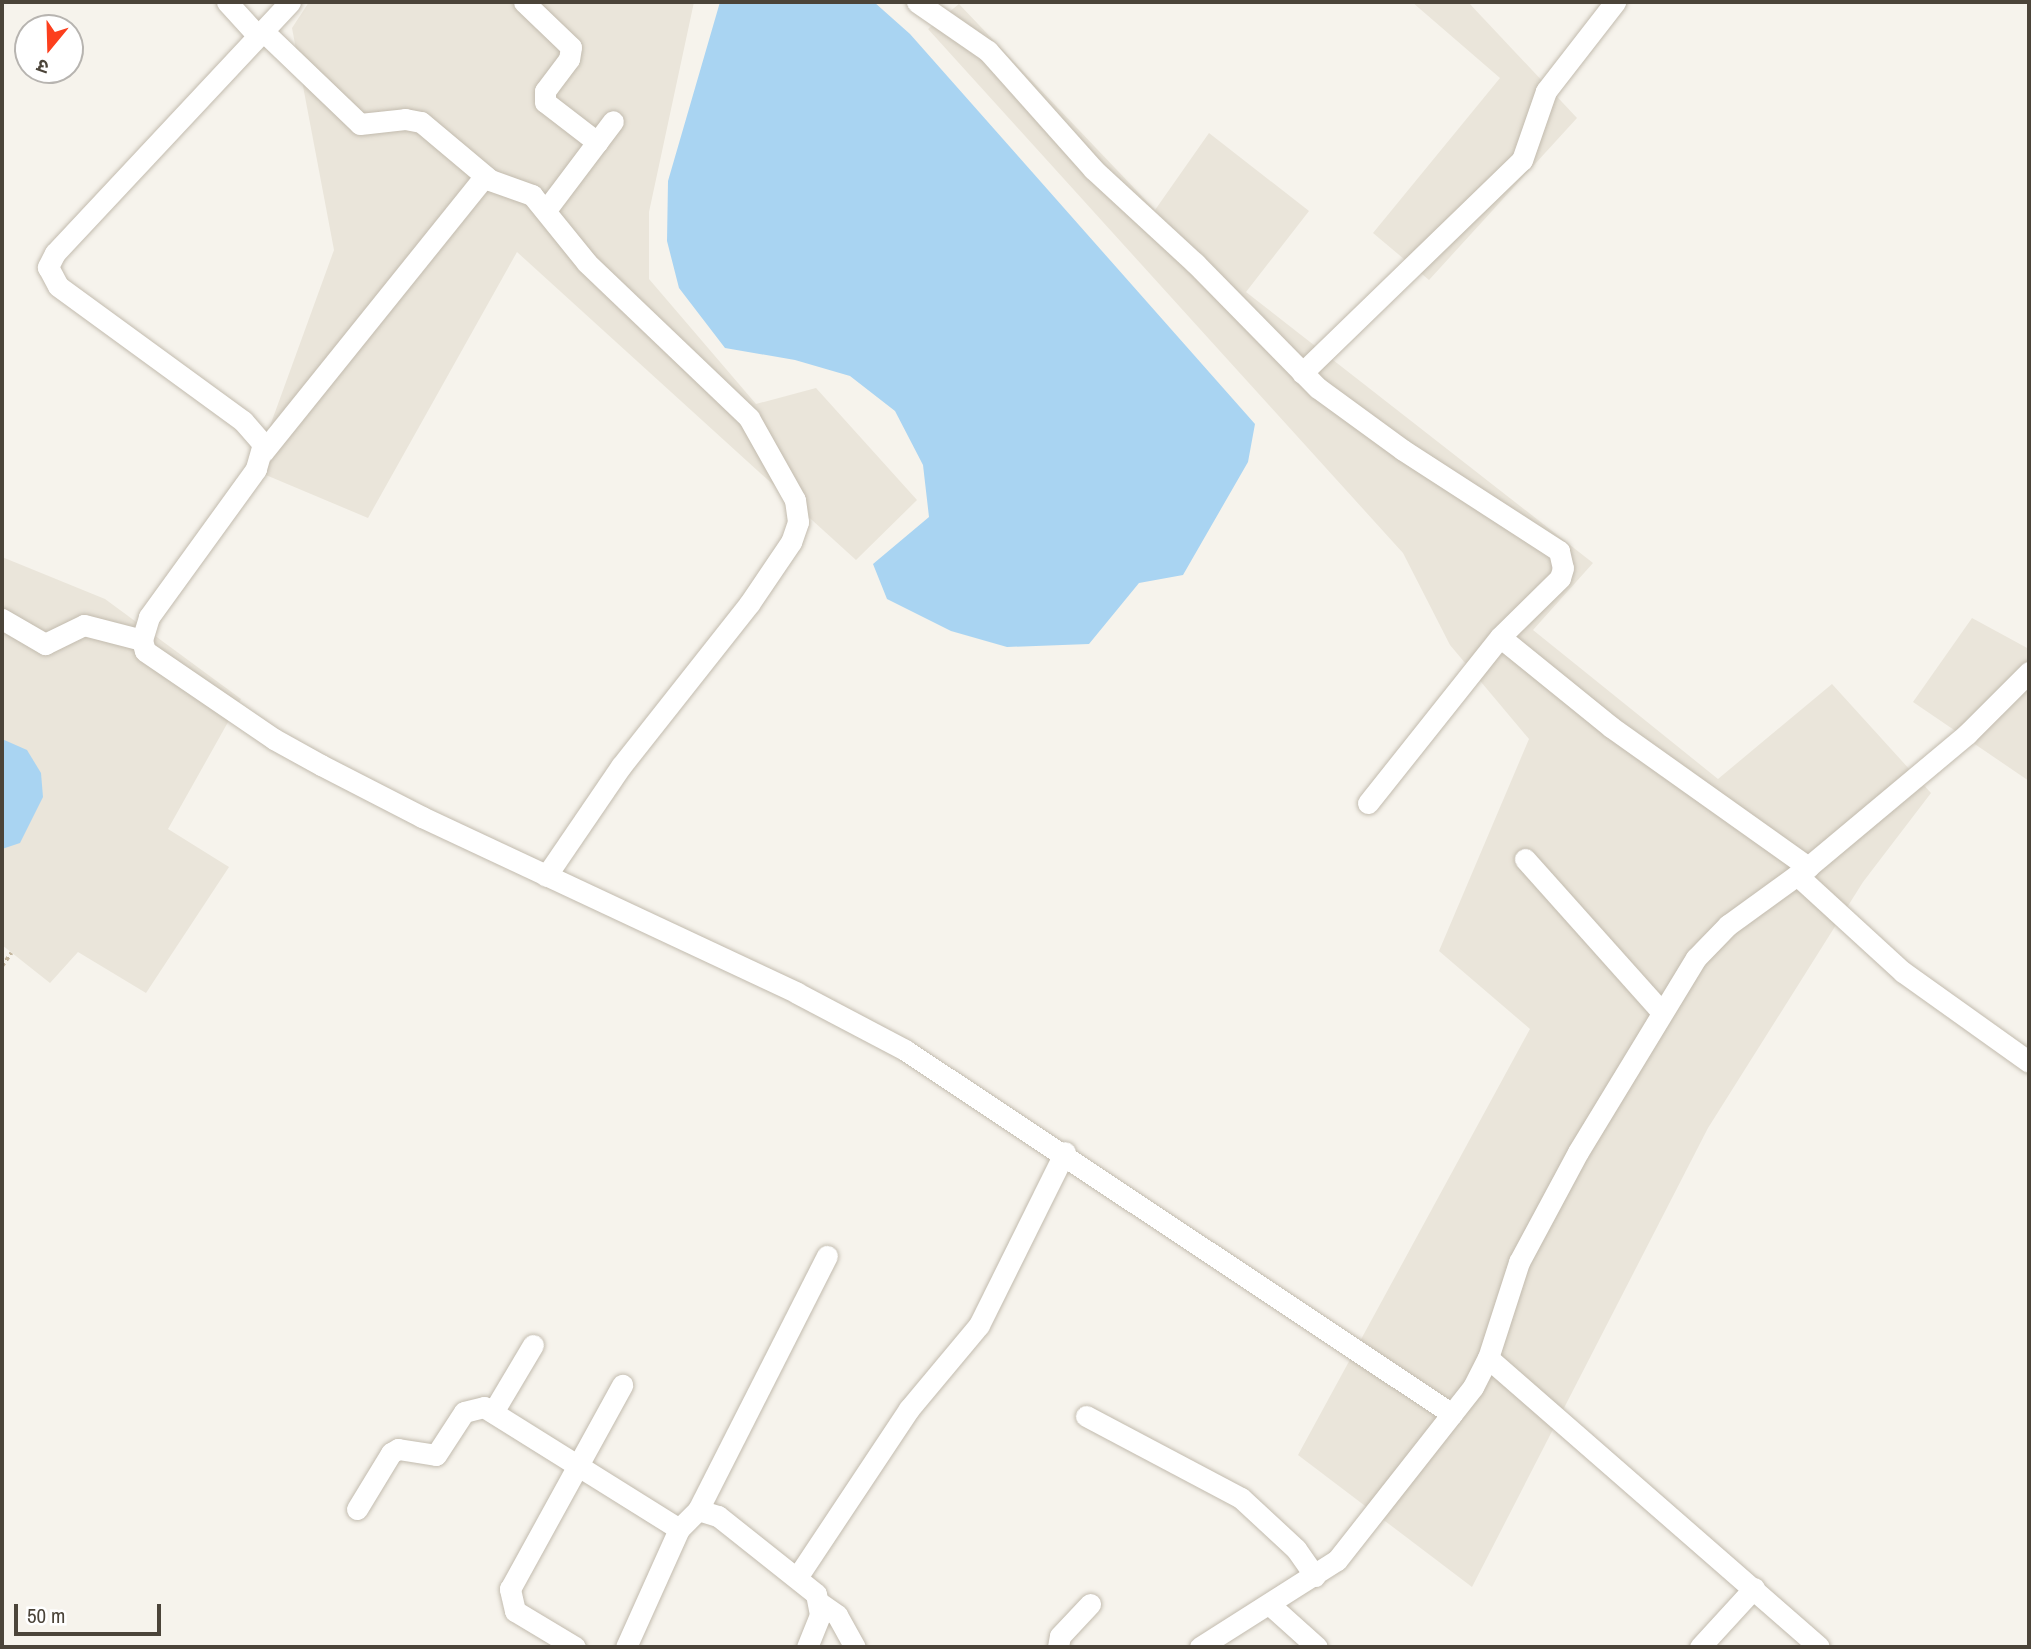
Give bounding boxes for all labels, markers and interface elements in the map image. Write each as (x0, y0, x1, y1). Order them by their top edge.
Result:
north arrow (14, 14, 84, 84)
text: उ (33, 53, 52, 81)
scale bar (18, 1590, 164, 1634)
text: 50 m (27, 1601, 65, 1630)

